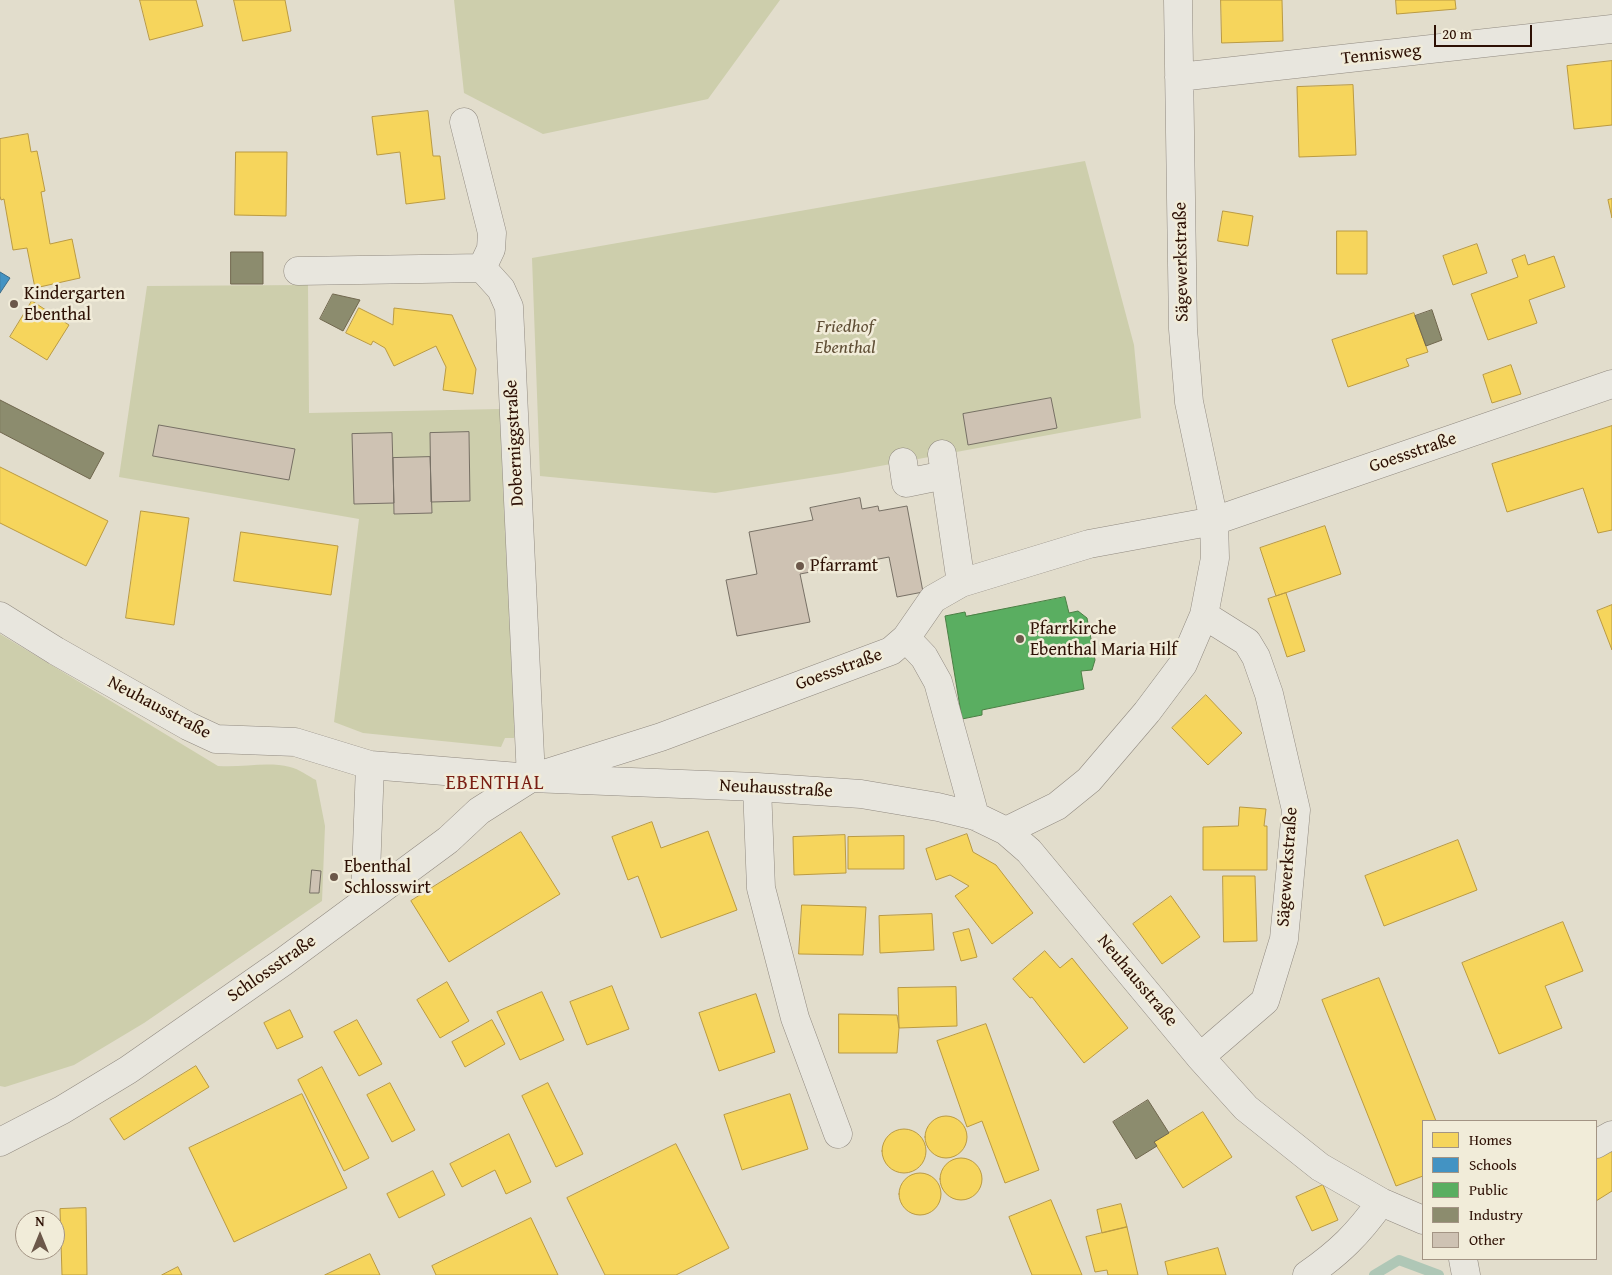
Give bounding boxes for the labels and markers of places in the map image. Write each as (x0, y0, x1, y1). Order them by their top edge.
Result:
place label: Kindergarten Ebenthal (24, 283, 125, 326)
marker: Kindergarten Ebenthal (8, 298, 20, 310)
place label: Pfarramt (810, 555, 878, 577)
marker: Pfarramt (794, 560, 806, 572)
place label: Pfarrkirche Ebenthal Maria Hilf (1030, 618, 1177, 660)
marker: Pfarrkirche Ebenthal Maria Hilf (1014, 633, 1026, 645)
place label: Ebenthal Schlosswirt (344, 856, 431, 899)
marker: Ebenthal Schlosswirt (328, 871, 340, 883)

